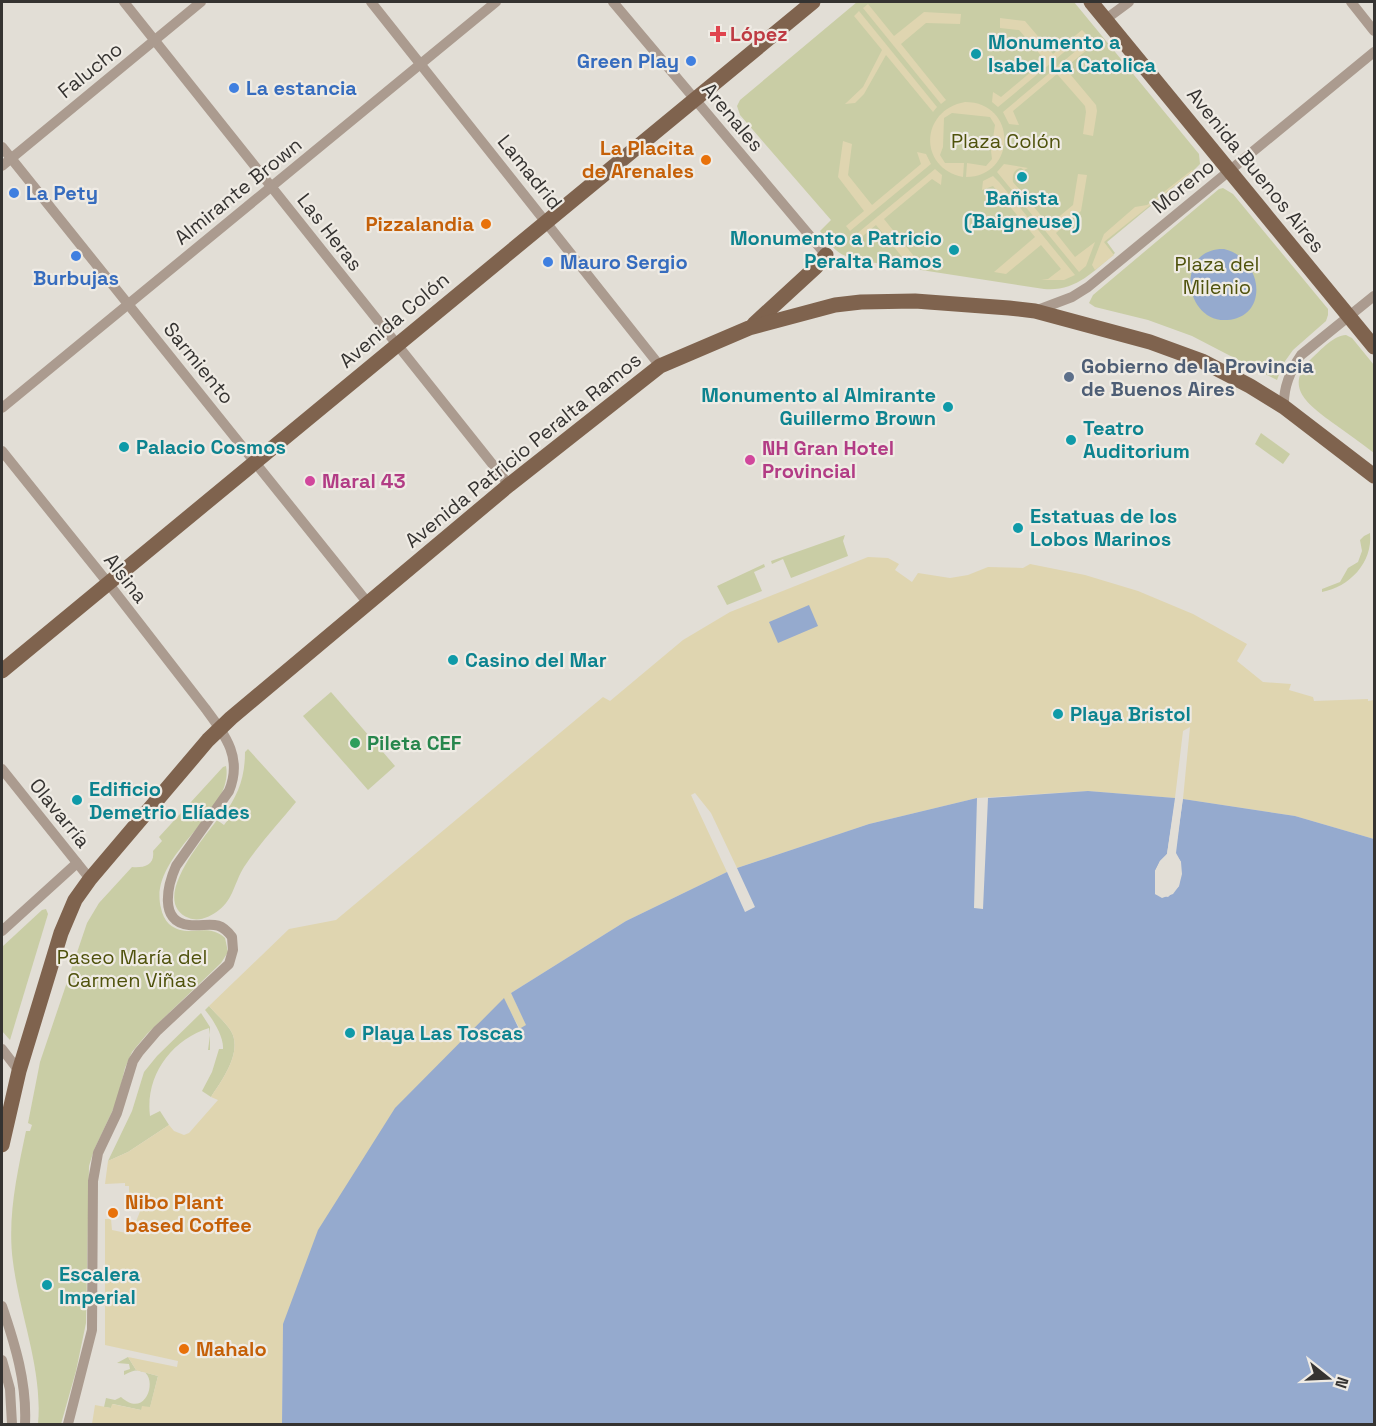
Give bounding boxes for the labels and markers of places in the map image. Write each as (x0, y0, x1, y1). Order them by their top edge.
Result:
place label: López (730, 21, 788, 47)
marker: López (711, 27, 725, 41)
place label: Monumento a Isabel La Catolica (988, 29, 1156, 78)
marker: Monumento a Isabel La Catolica (969, 47, 983, 61)
place label: Green Play (577, 48, 679, 74)
marker: Green Play (684, 54, 698, 68)
place label: La estancia (246, 75, 357, 101)
marker: La estancia (227, 81, 241, 95)
place label: La Placita de Arenales (582, 135, 694, 184)
marker: La Placita de Arenales (699, 153, 713, 167)
marker: Bañista (Baigneuse) (1015, 170, 1029, 184)
place label: La Pety (26, 180, 98, 206)
place label: Bañista (Baigneuse) (964, 185, 1080, 234)
marker: La Pety (7, 186, 21, 200)
place label: Pizzalandia (365, 211, 474, 237)
marker: Pizzalandia (479, 217, 493, 231)
place label: Monumento a Patricio Peralta Ramos (730, 225, 942, 274)
marker: Monumento a Patricio Peralta Ramos (947, 243, 961, 257)
marker: Burbujas (69, 249, 83, 263)
place label: Mauro Sergio (560, 249, 688, 275)
marker: Mauro Sergio (541, 255, 555, 269)
place label: Burbujas (33, 265, 119, 291)
place label: Gobierno de la Provincia de Buenos Aires (1081, 353, 1314, 402)
marker: Gobierno de la Provincia de Buenos Aires (1062, 370, 1076, 384)
place label: Monumento al Almirante Guillermo Brown (701, 382, 936, 431)
marker: Monumento al Almirante Guillermo Brown (941, 400, 955, 414)
place label: Teatro Auditorium (1083, 415, 1190, 464)
marker: Teatro Auditorium (1064, 433, 1078, 447)
place label: Palacio Cosmos (136, 434, 286, 460)
place label: NH Gran Hotel Provincial (762, 435, 894, 484)
marker: Palacio Cosmos (117, 440, 131, 454)
marker: NH Gran Hotel Provincial (743, 453, 757, 467)
place label: Maral 43 (322, 468, 406, 494)
marker: Maral 43 (303, 474, 317, 488)
place label: Estatuas de los Lobos Marinos (1030, 503, 1177, 552)
marker: Estatuas de los Lobos Marinos (1011, 521, 1025, 535)
place label: Casino del Mar (465, 647, 607, 673)
marker: Casino del Mar (446, 653, 460, 667)
place label: Playa Bristol (1070, 701, 1191, 727)
marker: Playa Bristol (1051, 707, 1065, 721)
place label: Pileta CEF (367, 730, 462, 756)
marker: Pileta CEF (348, 736, 362, 750)
place label: Edificio Demetrio Elíades (89, 776, 250, 825)
marker: Edificio Demetrio Elíades (70, 793, 84, 807)
place label: Playa Las Toscas (362, 1020, 523, 1046)
marker: Playa Las Toscas (343, 1026, 357, 1040)
place label: Nibo Plant based Coffee (125, 1189, 252, 1238)
marker: Nibo Plant based Coffee (106, 1206, 120, 1220)
place label: Escalera Imperial (59, 1261, 140, 1310)
marker: Escalera Imperial (40, 1278, 54, 1292)
place label: Mahalo (196, 1336, 267, 1362)
marker: Mahalo (177, 1342, 191, 1356)

